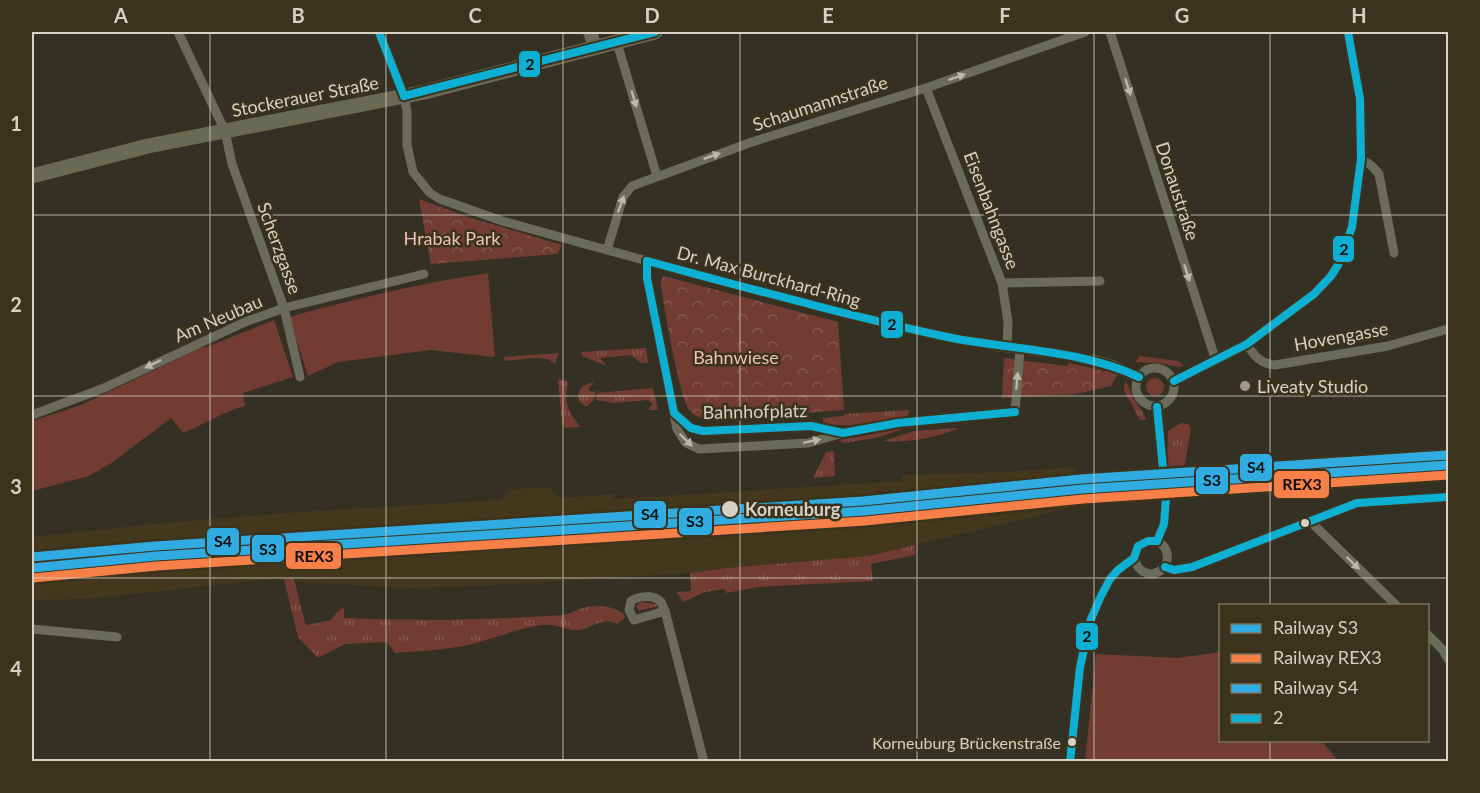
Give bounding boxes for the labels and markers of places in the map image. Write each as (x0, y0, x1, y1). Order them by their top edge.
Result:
place label: Liveaty Studio (1257, 375, 1368, 397)
marker: Liveaty Studio (1238, 379, 1252, 393)
place label: Korneuburg (745, 498, 841, 520)
marker: Korneuburg (720, 499, 740, 519)
unlabelled marker (1299, 517, 1311, 529)
place label: Korneuburg Brückenstraße (872, 733, 1061, 752)
marker: Korneuburg Brückenstraße (1066, 736, 1078, 748)

